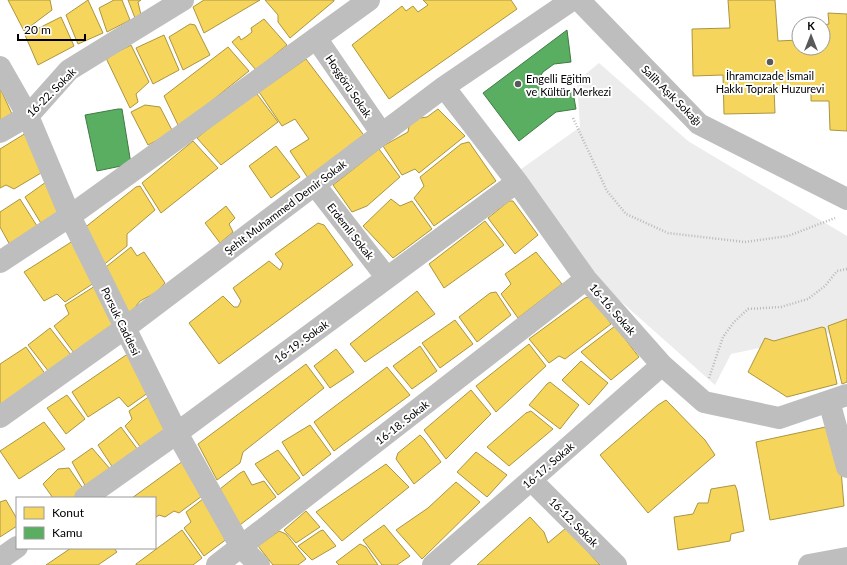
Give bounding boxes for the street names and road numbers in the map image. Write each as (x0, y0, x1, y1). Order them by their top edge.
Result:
street label: Hoşgörü Sokak (323, 52, 375, 120)
street label: Salih Aşık Sokağı (639, 62, 705, 128)
street label: 16-22. Sokak (24, 65, 78, 119)
street label: Şehit Muhammed Demir Sokak (222, 157, 349, 257)
street label: Erdemli Sokak (325, 200, 377, 262)
street label: 16-16. Sokak (587, 281, 639, 338)
street label: Porsuk Caddesi (99, 285, 143, 358)
street label: 16-19. Sokak (271, 317, 331, 365)
street label: 16-18. Sokak (373, 397, 431, 447)
street label: 16-17. Sokak (520, 439, 577, 491)
street label: 16-12. Sokak (547, 495, 601, 549)

